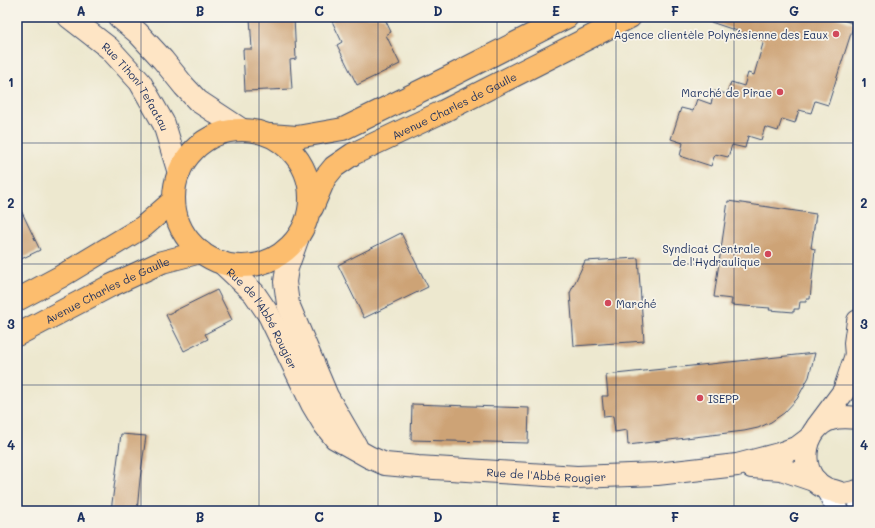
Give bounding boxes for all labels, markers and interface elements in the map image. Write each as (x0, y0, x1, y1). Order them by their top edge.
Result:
text: A (76, 2, 86, 19)
text: B (196, 2, 205, 19)
text: C (314, 2, 324, 19)
text: D (433, 2, 443, 19)
text: E (552, 2, 560, 19)
text: F (671, 2, 679, 19)
text: G (789, 2, 799, 19)
place label: Agence clientèle Polynésienne des Eaux (614, 27, 828, 42)
marker: Agence clientèle Polynésienne des Eaux (831, 29, 841, 39)
street label: Rue Tihoni Tefaatau (99, 38, 173, 133)
street label: Avenue Charles de Gaulle (389, 68, 519, 142)
text: 1 (8, 73, 14, 90)
text: 1 (861, 73, 867, 90)
place label: Marché de Pirae (681, 85, 772, 100)
marker: Marché de Pirae (775, 87, 785, 97)
text: 2 (7, 194, 15, 211)
text: 2 (860, 194, 868, 211)
place label: Syndicat Centrale de l'Hydraulique (662, 241, 760, 269)
marker: Syndicat Centrale de l'Hydraulique (763, 249, 773, 259)
street label: Avenue Charles de Gaulle (42, 253, 171, 327)
street label: Rue de l'Abbé Rougier (224, 264, 301, 371)
place label: Marché (616, 296, 657, 311)
marker: Marché (603, 298, 613, 308)
text: 3 (7, 315, 15, 332)
text: 3 (860, 315, 868, 332)
place label: ISEPP (708, 391, 739, 406)
marker: ISEPP (695, 393, 705, 403)
text: 4 (7, 436, 15, 453)
text: 4 (860, 436, 868, 453)
street label: Rue de l'Abbé Rougier (486, 464, 606, 485)
text: A (76, 508, 86, 525)
text: B (196, 508, 205, 525)
text: C (314, 508, 324, 525)
text: D (433, 508, 443, 525)
text: E (552, 508, 560, 525)
text: F (671, 508, 679, 525)
text: G (789, 508, 799, 525)

